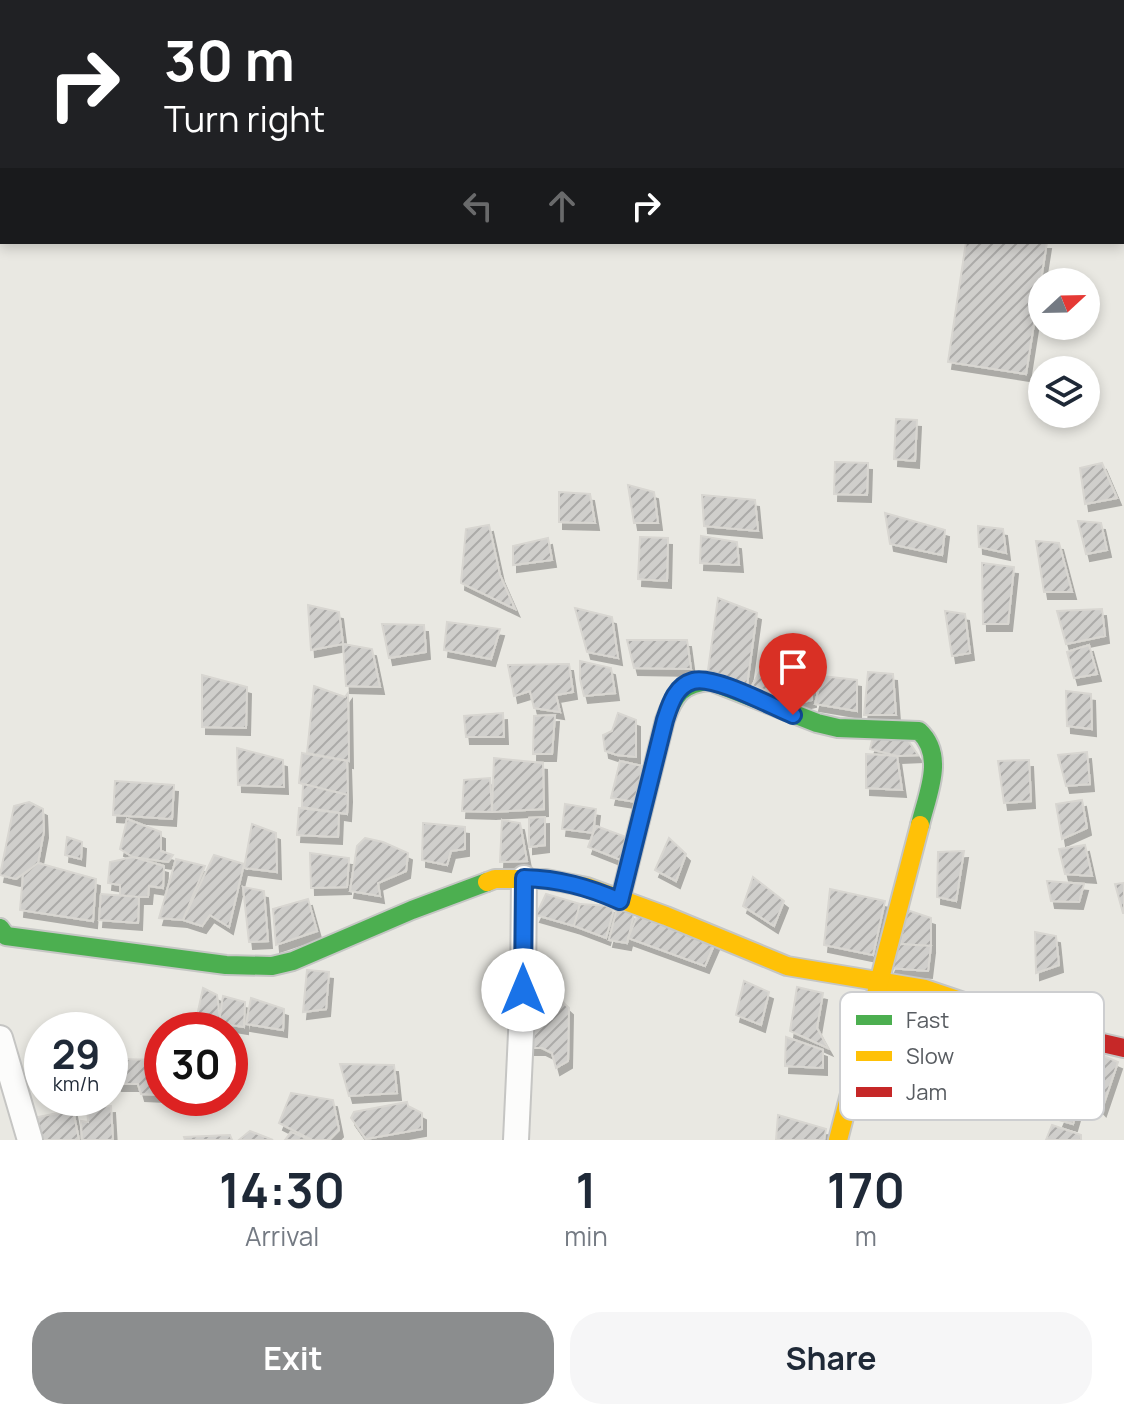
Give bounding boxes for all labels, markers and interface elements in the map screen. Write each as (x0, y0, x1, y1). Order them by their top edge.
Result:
text: 30 m (164, 21, 295, 98)
icon: right (32, 32, 136, 136)
text: Turn right (164, 94, 325, 143)
icon: left (456, 184, 500, 228)
icon: ahead (540, 184, 584, 228)
icon: right (624, 184, 668, 228)
north arrow (1028, 268, 1100, 340)
map controls (1028, 268, 1100, 428)
button: layers (1028, 356, 1100, 428)
pin (759, 633, 827, 715)
icon: arrive (771, 645, 815, 689)
position arrow (481, 948, 565, 1032)
legend (840, 992, 1104, 1120)
text: Fast (906, 1005, 949, 1035)
speed limit sign: 30 (144, 1012, 248, 1116)
text: 29 (52, 1026, 100, 1081)
text: Slow (906, 1041, 954, 1071)
text: km/h (53, 1070, 99, 1097)
text: Jam (906, 1077, 947, 1107)
text: 14:30 (219, 1157, 345, 1222)
text: 1 (575, 1157, 596, 1222)
text: 170 (827, 1157, 905, 1222)
text: Arrival (245, 1218, 319, 1254)
text: min (564, 1218, 608, 1254)
text: m (855, 1218, 877, 1254)
button: Exit (32, 1312, 554, 1404)
button: Share (570, 1312, 1092, 1404)

